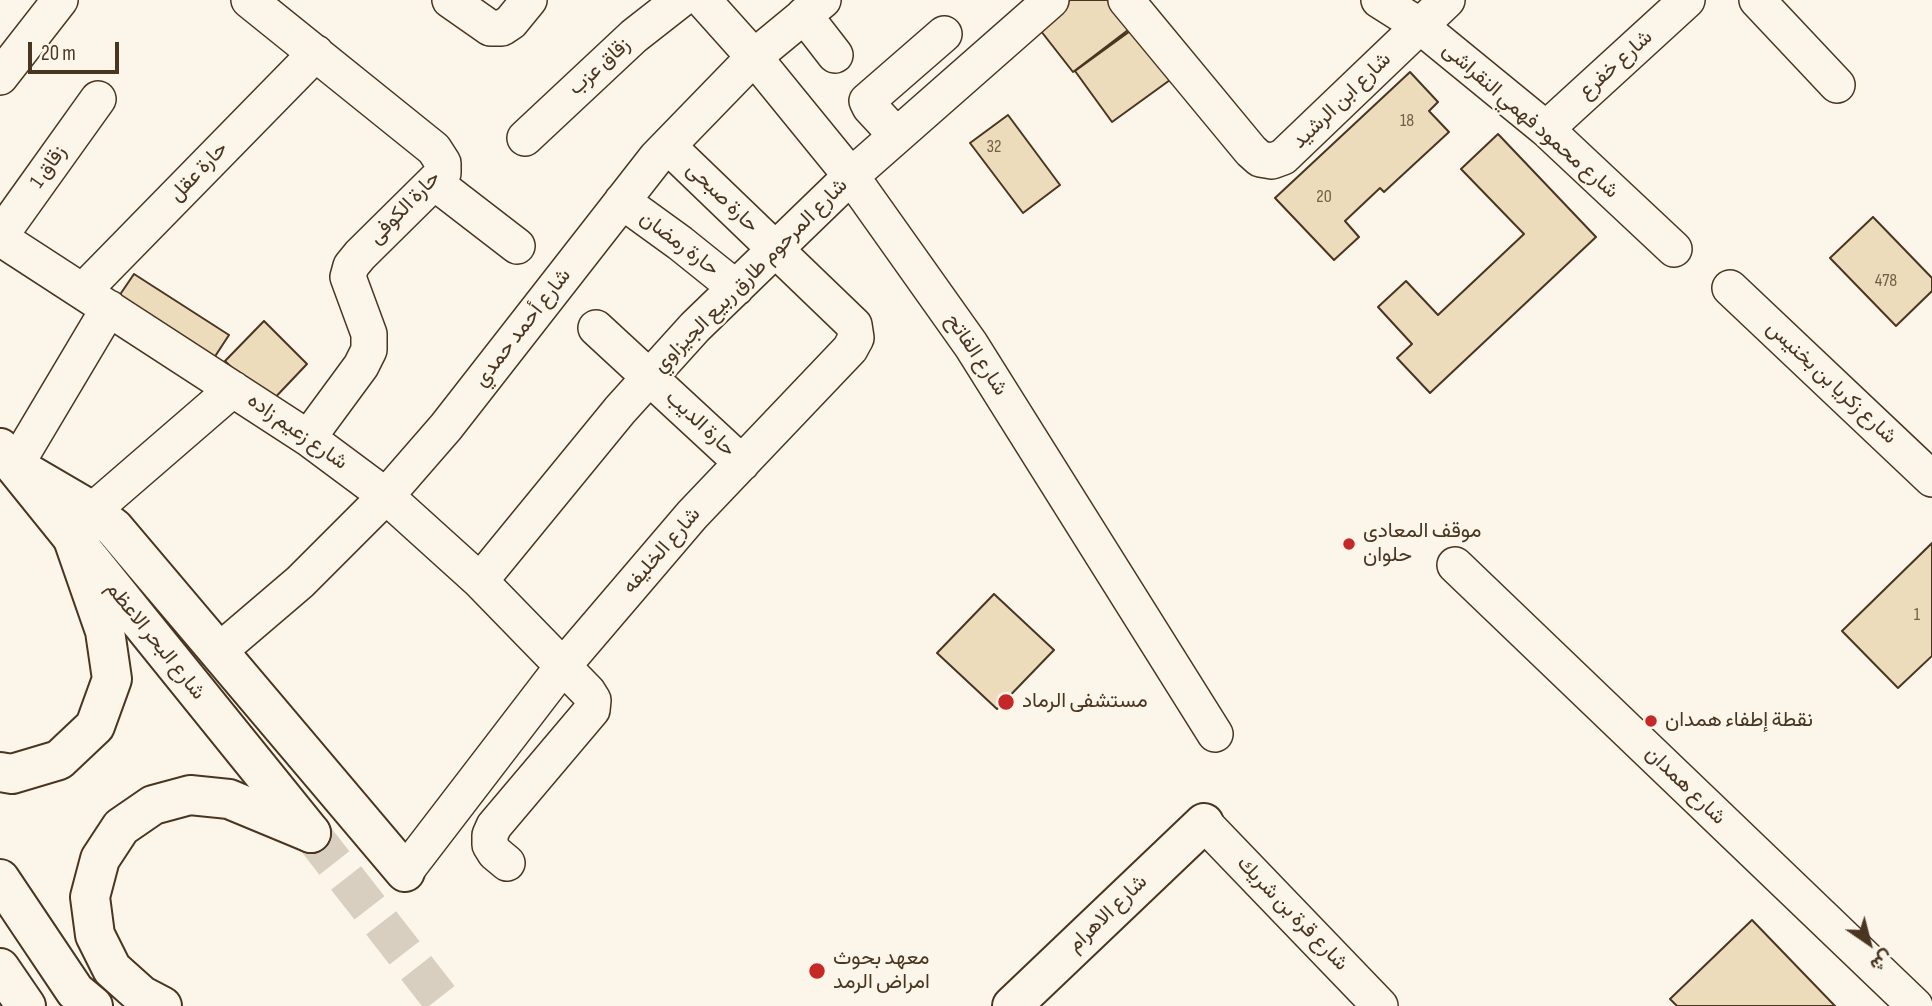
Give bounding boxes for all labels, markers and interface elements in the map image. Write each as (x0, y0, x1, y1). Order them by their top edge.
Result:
street label: شارع خفرع (1574, 25, 1658, 105)
scale bar (32, 28, 122, 72)
street label: زقاق عزب (564, 33, 636, 101)
street label: شارع محمود فهمي النقراشى (1437, 38, 1623, 204)
text: 20 m (41, 41, 76, 66)
street label: شارع ابن الرشيد (1287, 48, 1397, 154)
house number: 18 (1400, 110, 1414, 132)
house number: 32 (987, 136, 1001, 158)
street label: حارة عقل (164, 137, 234, 207)
street label: زقاق 1 (25, 141, 73, 193)
street label: حارة صبحى (681, 157, 763, 239)
street label: حارة الكوفى (364, 166, 446, 250)
street label: شارع المرحوم طارق ربيع الجيزاوي (649, 174, 853, 378)
house number: 20 (1316, 186, 1332, 208)
street label: حارة رمضان (634, 206, 724, 282)
street label: شارع أحمد حمدي (469, 264, 577, 392)
house number: 478 (1875, 270, 1897, 292)
street label: شارع الفاتح (939, 309, 1013, 401)
street label: شارع زكريا بن بخنيس (1760, 316, 1902, 450)
street label: حارة الديب (660, 385, 740, 463)
street label: شارع زعيم زاده (242, 388, 352, 476)
street label: شارع الخليفه (618, 503, 706, 599)
place label: موقف المعادى حلوان (1363, 519, 1481, 569)
marker: موقف المعادى حلوان (1341, 536, 1357, 552)
street label: شارع البحر الاعظم (100, 577, 210, 705)
house number: 1 (1914, 604, 1920, 626)
place label: مستشفى الرماد (1022, 689, 1148, 715)
marker: مستشفى الرماد (996, 692, 1016, 712)
place label: نقطة إطفاء همدان (1665, 708, 1813, 734)
marker: نقطة إطفاء همدان (1643, 713, 1659, 729)
street label: شارع همدان (1639, 741, 1731, 831)
street label: شارع قرة بن شريك (1231, 851, 1353, 977)
street label: شارع الاهرام (1063, 870, 1153, 958)
north arrow (1834, 908, 1904, 978)
text: ش (1865, 945, 1897, 977)
place label: معهد بحوث امراض الرمد (833, 946, 930, 996)
marker: معهد بحوث امراض الرمد (807, 961, 827, 981)

